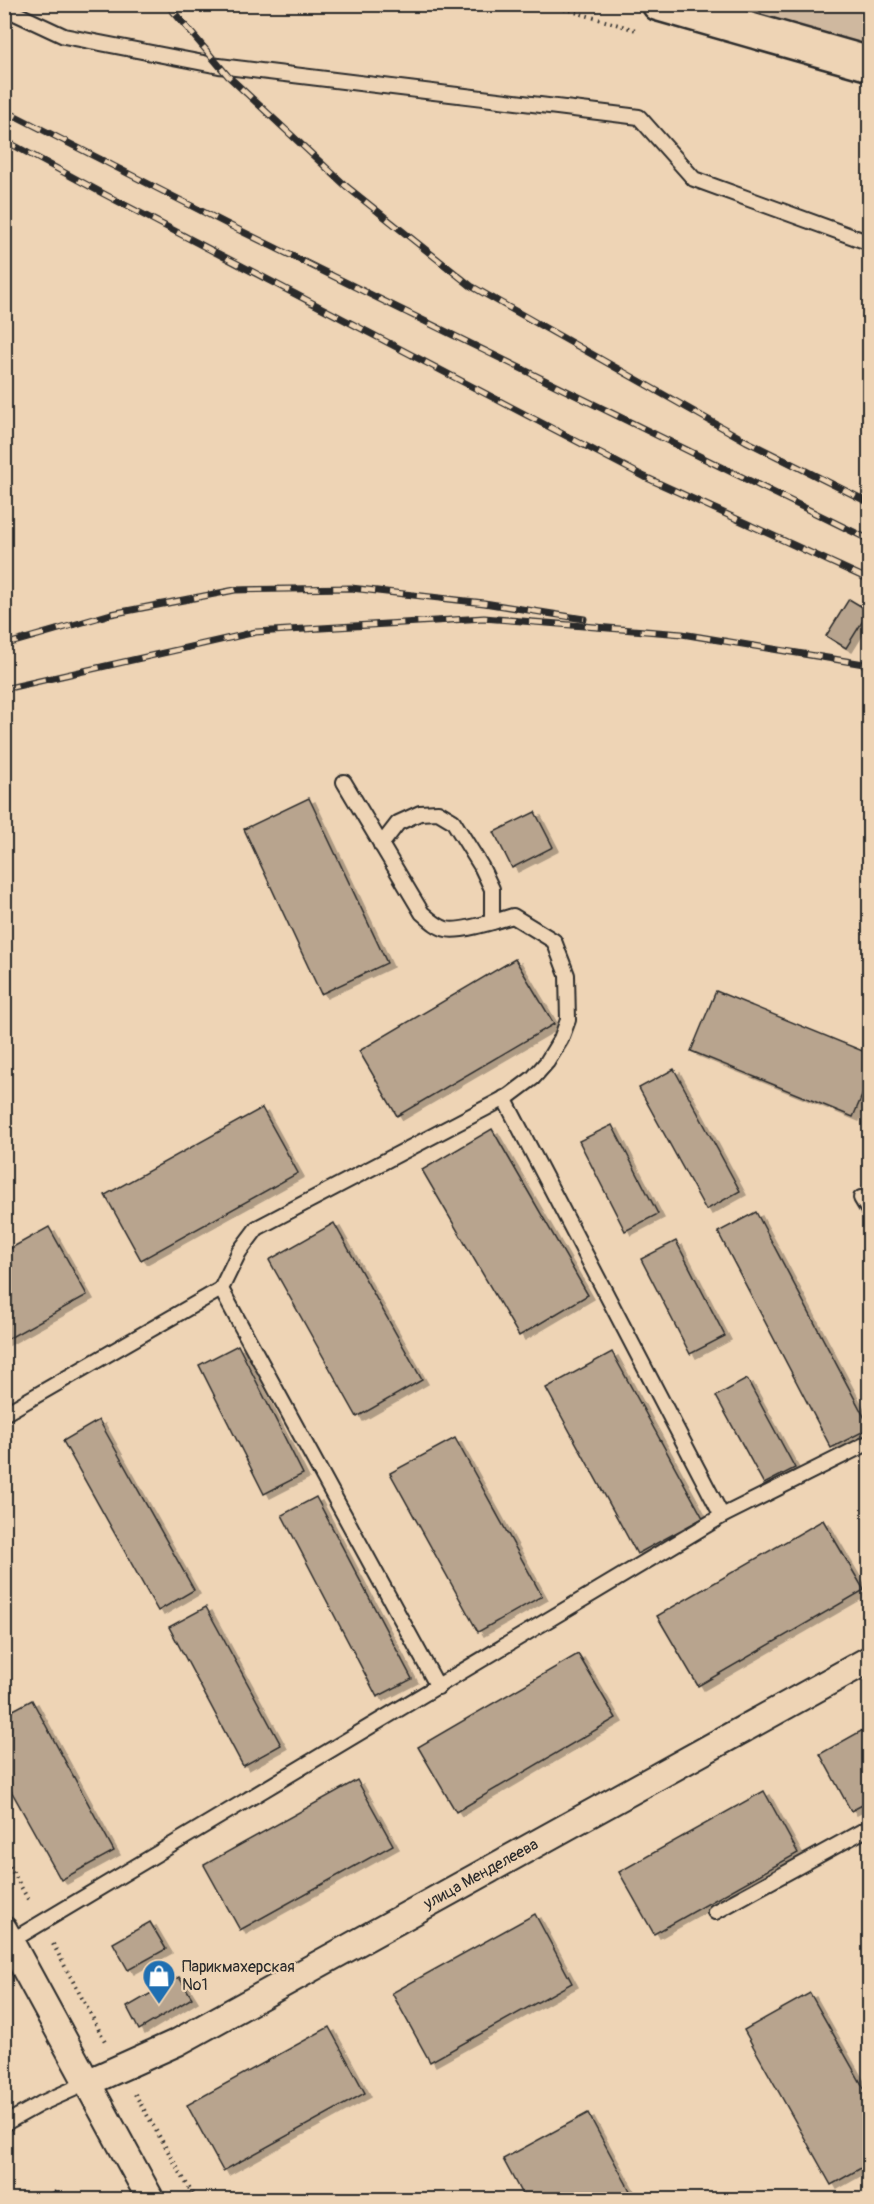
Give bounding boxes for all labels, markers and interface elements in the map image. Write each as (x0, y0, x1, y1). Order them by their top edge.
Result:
street label: улица Менделеева (419, 1834, 542, 1914)
place label: Парикмахерская №1 (182, 1957, 295, 1995)
shop icon: Парикмахерская №1 (141, 1958, 177, 2005)

